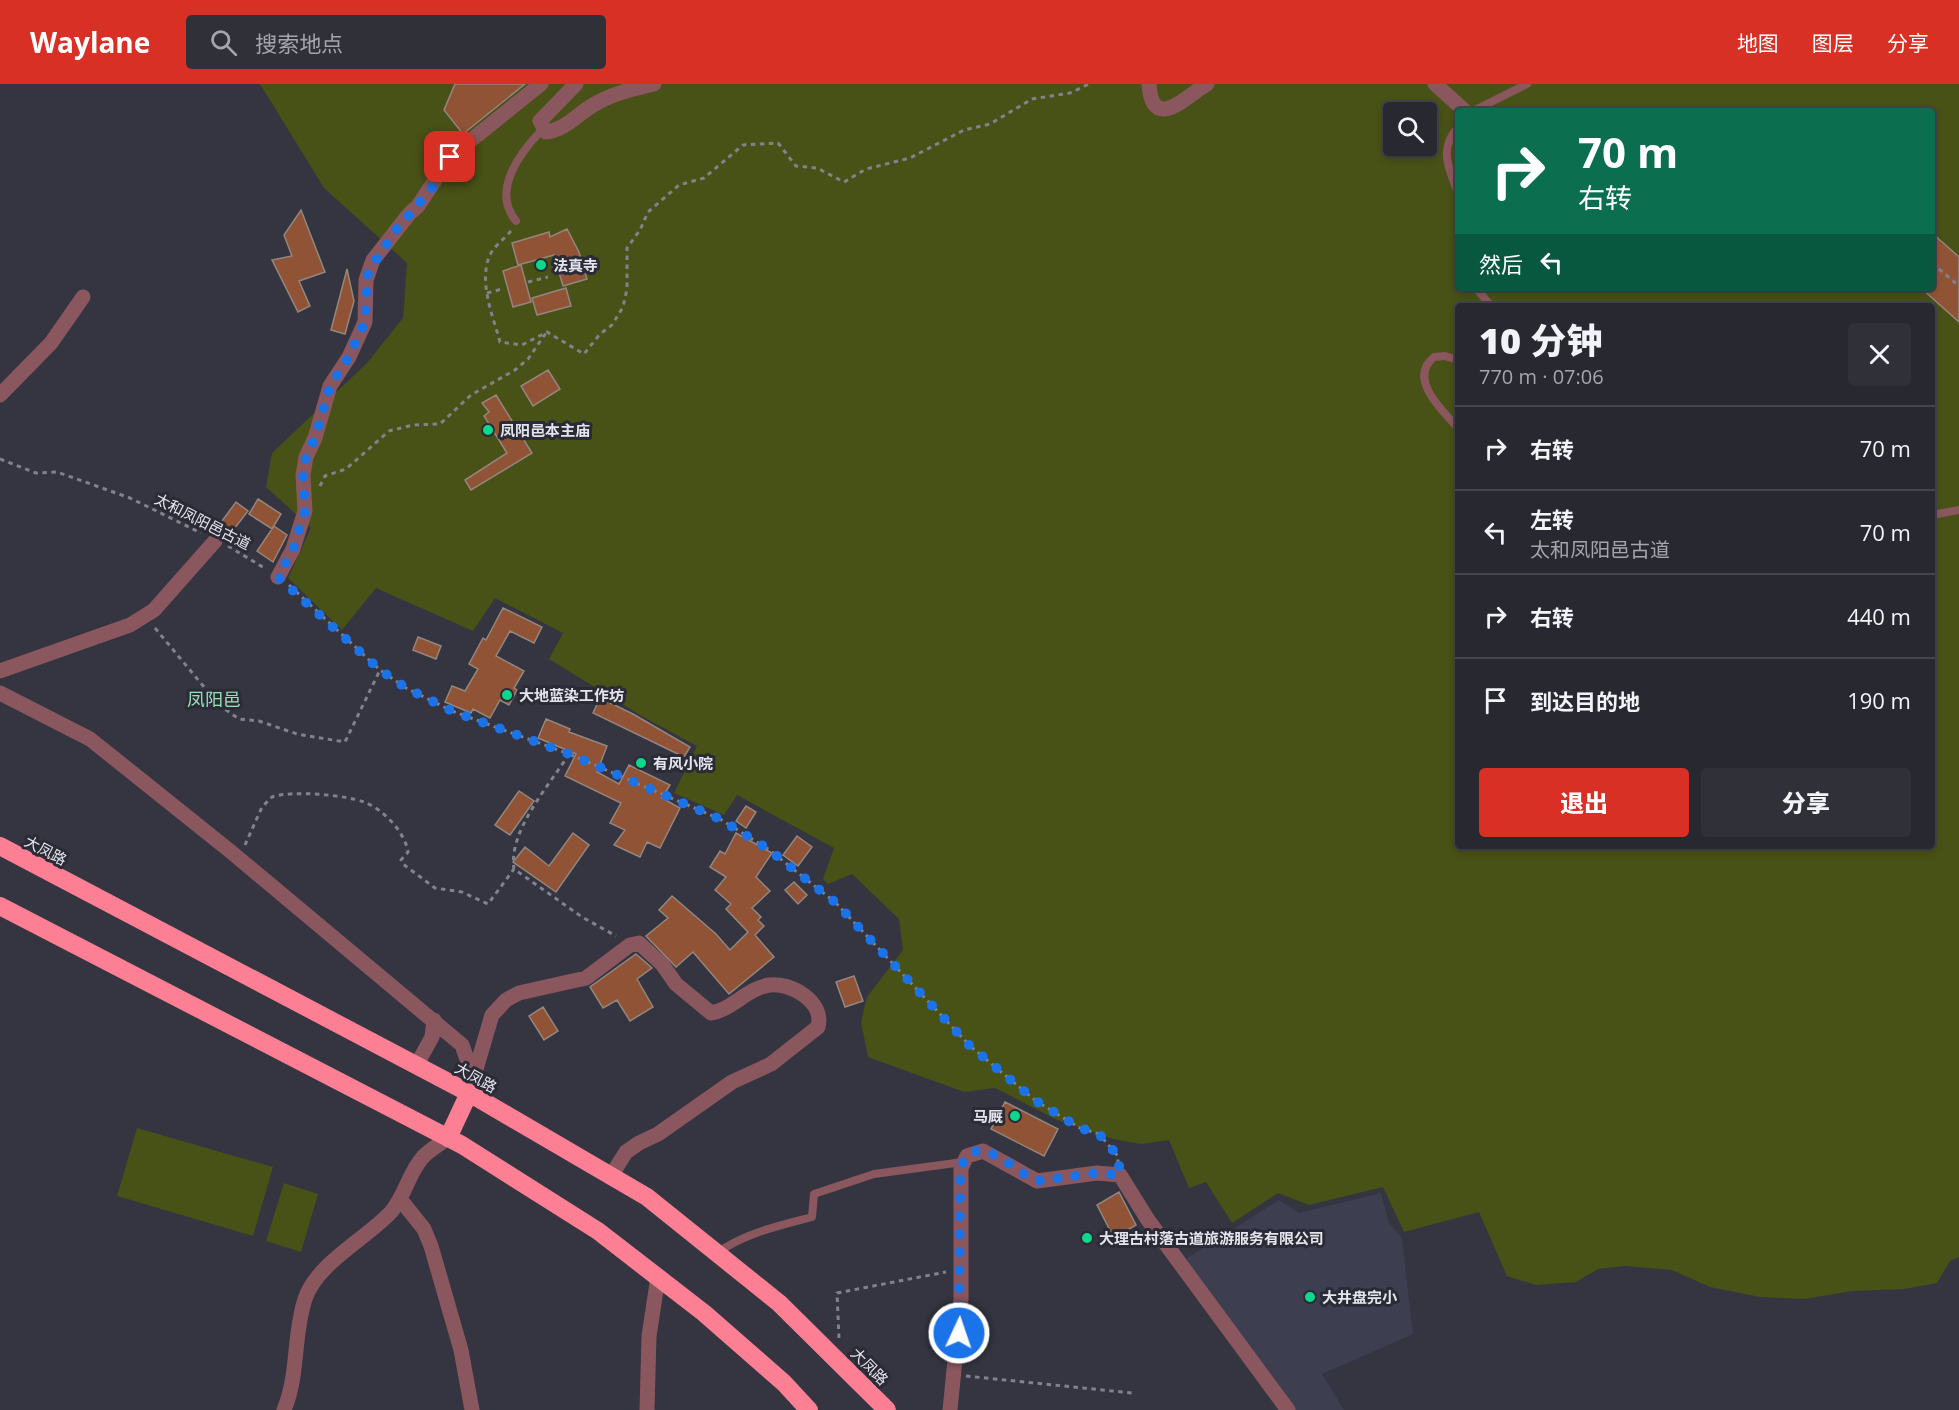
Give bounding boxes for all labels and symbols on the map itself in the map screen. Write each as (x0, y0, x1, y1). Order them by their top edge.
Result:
pin (424, 131, 475, 182)
place label: 法真寺 (553, 255, 598, 275)
marker: 法真寺 (534, 258, 548, 272)
place label: 凤阳邑本主庙 (500, 420, 590, 440)
marker: 凤阳邑本主庙 (481, 423, 495, 437)
street label: 太和凤阳邑古道 (152, 488, 254, 554)
place label: 大地蓝染工作坊 (519, 685, 624, 705)
district label: 凤阳邑 (187, 687, 241, 711)
marker: 大地蓝染工作坊 (500, 688, 514, 702)
place label: 有风小院 (653, 753, 713, 773)
marker: 有风小院 (634, 756, 648, 770)
street label: 大凤路 (21, 831, 71, 869)
street label: 大凤路 (451, 1057, 501, 1097)
place label: 马厩 (973, 1106, 1003, 1126)
marker: 马厩 (1008, 1109, 1022, 1123)
place label: 大理古村落古道旅游服务有限公司 (1099, 1228, 1324, 1248)
marker: 大理古村落古道旅游服务有限公司 (1080, 1231, 1094, 1245)
place label: 大井盘完小 (1322, 1287, 1398, 1307)
marker: 大井盘完小 (1303, 1290, 1317, 1304)
position arrow (927, 1301, 991, 1365)
street label: 大凤路 (847, 1343, 893, 1389)

